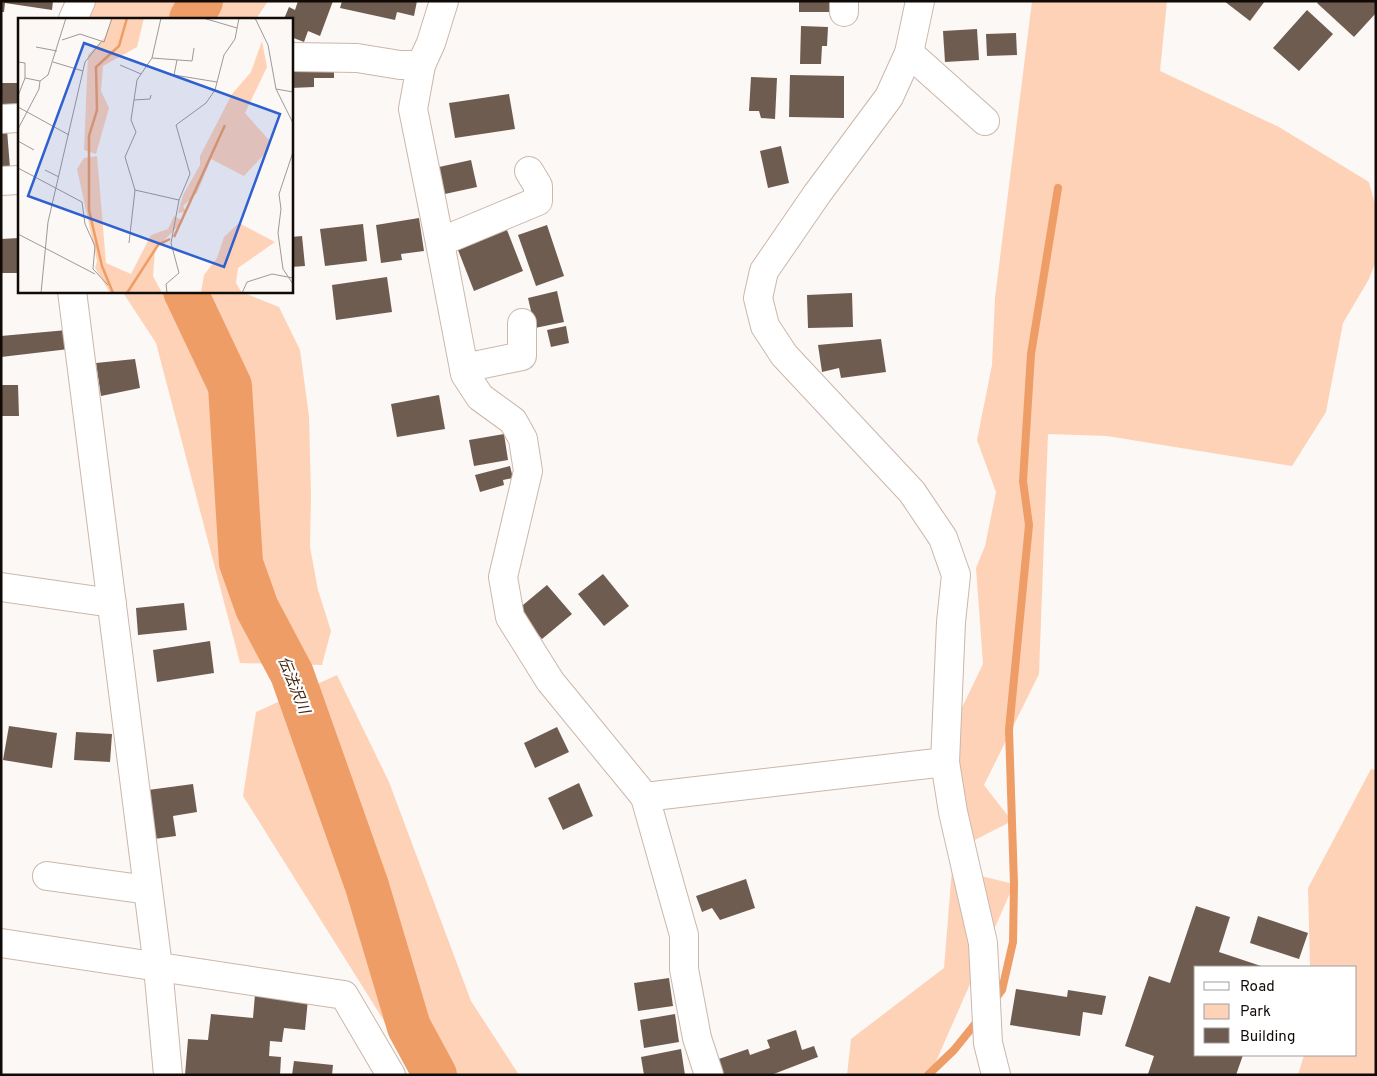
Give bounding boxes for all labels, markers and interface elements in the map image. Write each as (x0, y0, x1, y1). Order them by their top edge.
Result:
inset map (18, 18, 292, 292)
water label: 伝法沢川 (273, 654, 313, 719)
legend (1194, 966, 1357, 1056)
text: Road (1240, 978, 1275, 997)
text: Park (1240, 1003, 1271, 1022)
text: Building (1240, 1028, 1295, 1047)

